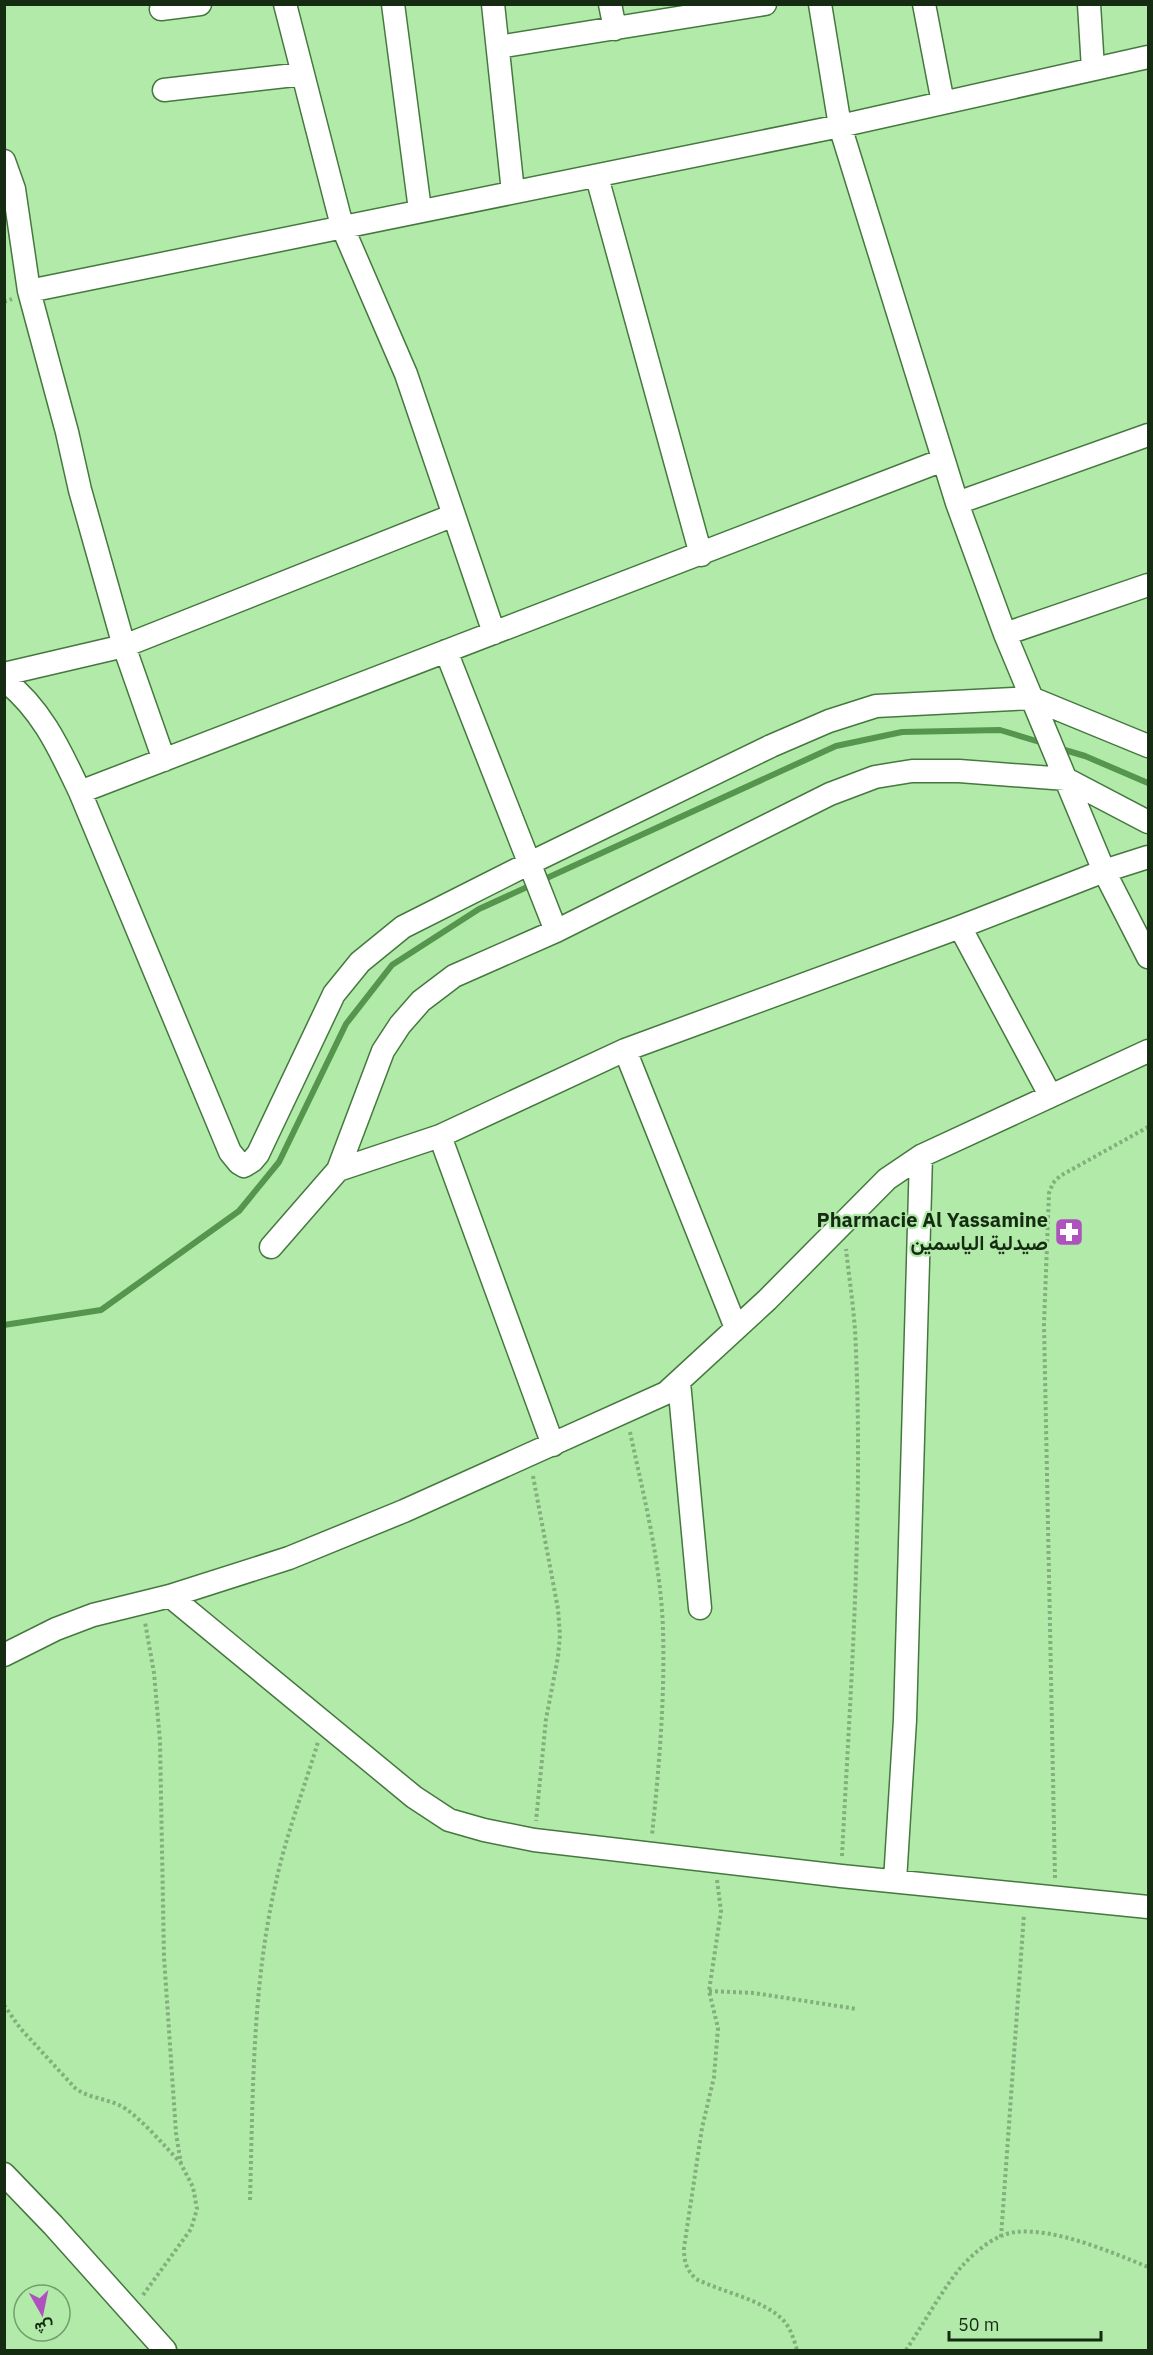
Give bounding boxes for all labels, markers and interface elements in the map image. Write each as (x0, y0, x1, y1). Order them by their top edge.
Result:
place label: Pharmacie Al Yassamine صيدلية الياسمين (817, 1206, 1048, 1256)
pharmacy icon: Pharmacie Al Yassamine صيدلية الياسمين (1053, 1216, 1085, 1248)
north arrow (12, 2283, 72, 2343)
scale bar (949, 2304, 1100, 2342)
text: 50 m (958, 2313, 1000, 2336)
text: ش (33, 2316, 55, 2339)

